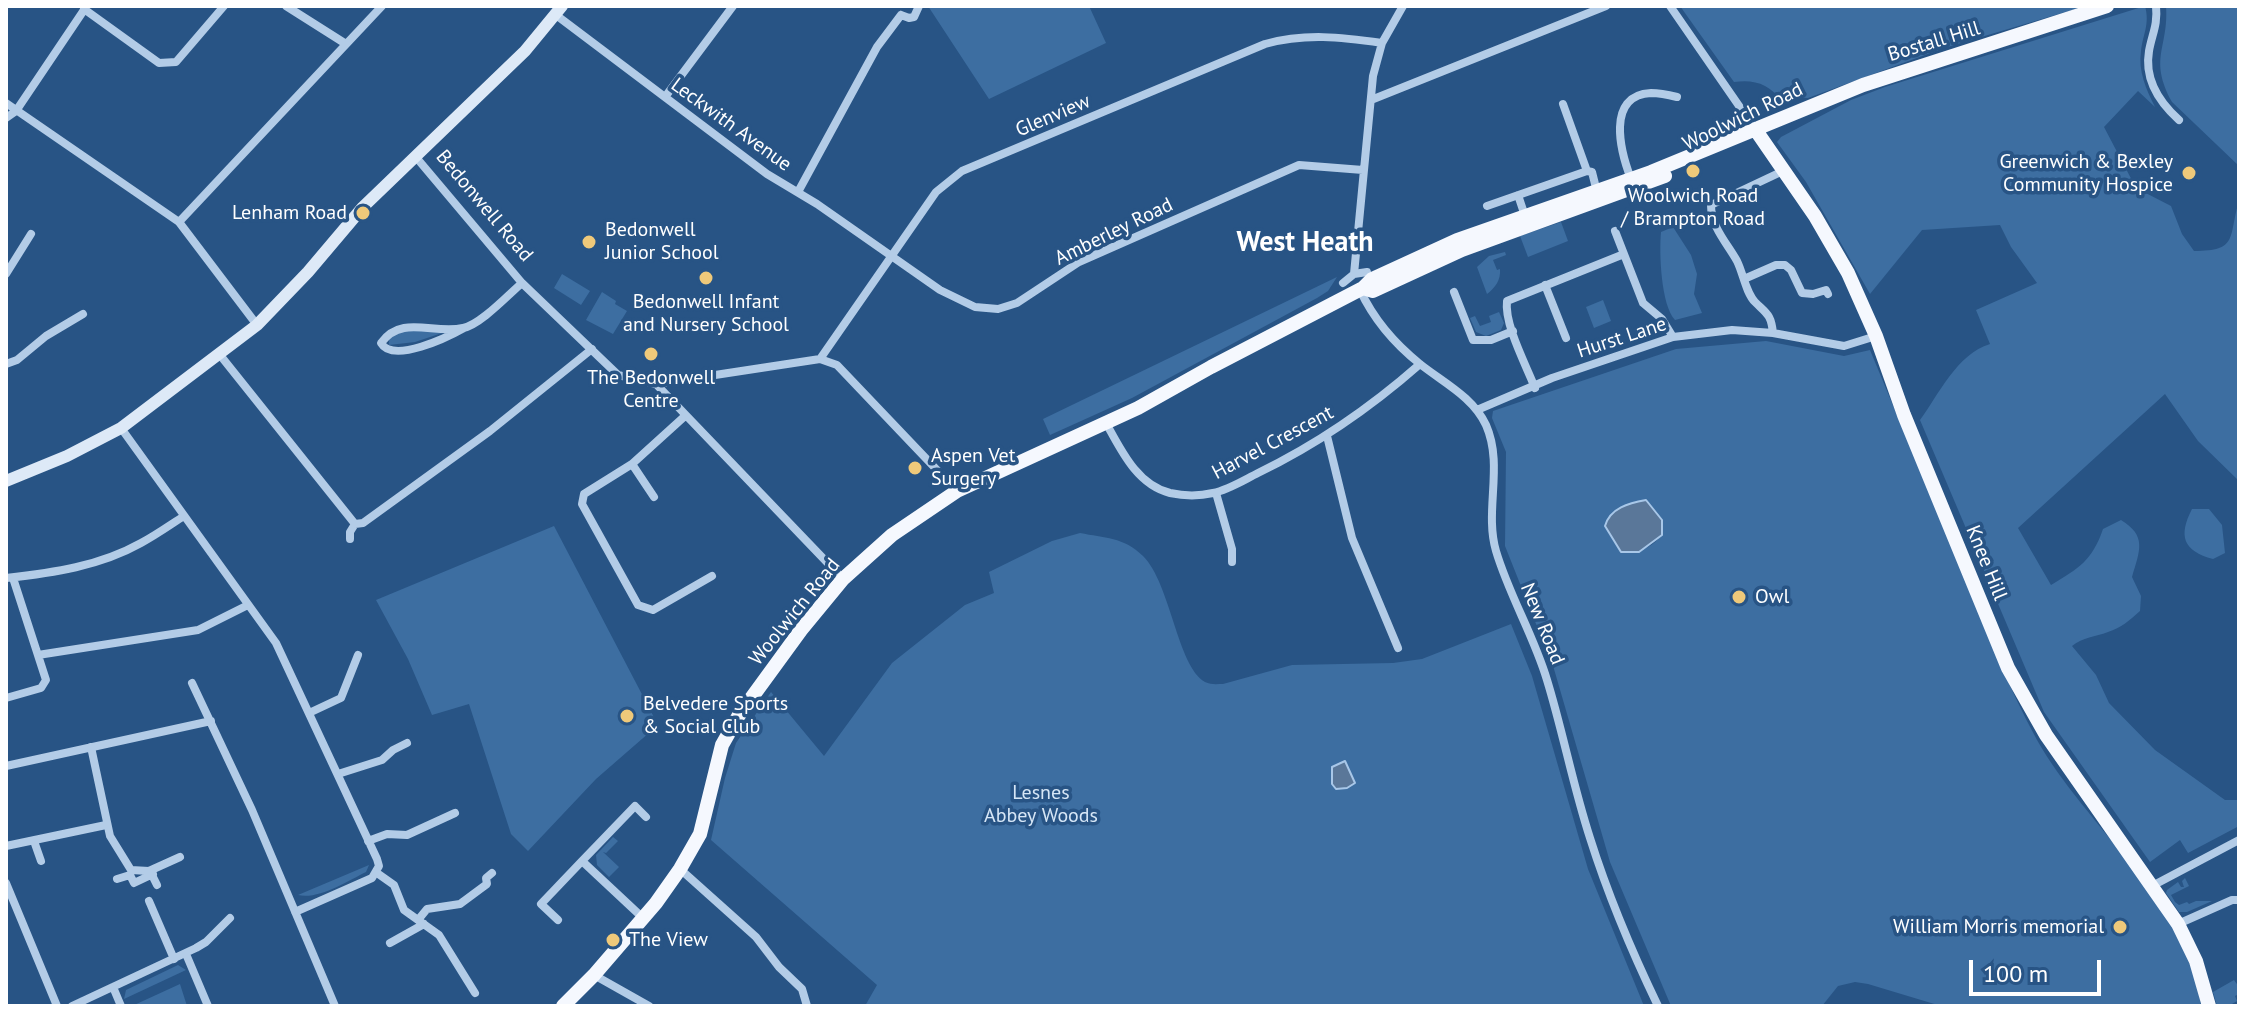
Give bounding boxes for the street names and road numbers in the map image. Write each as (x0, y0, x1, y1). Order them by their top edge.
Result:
street label: Bostall Hill (1885, 17, 1983, 67)
street label: Leckwith Avenue (666, 73, 796, 177)
street label: Woolwich Road (1679, 78, 1807, 156)
street label: Glenview (1012, 90, 1094, 142)
street label: Bedonwell Road (430, 145, 538, 267)
street label: Amberley Road (1051, 193, 1177, 271)
street label: Hurst Lane (1574, 312, 1670, 364)
street label: Harvel Crescent (1208, 401, 1338, 485)
street label: Knee Hill (1960, 522, 2012, 604)
street label: Woolwich Road (745, 554, 845, 670)
street label: New Road (1515, 580, 1569, 668)

